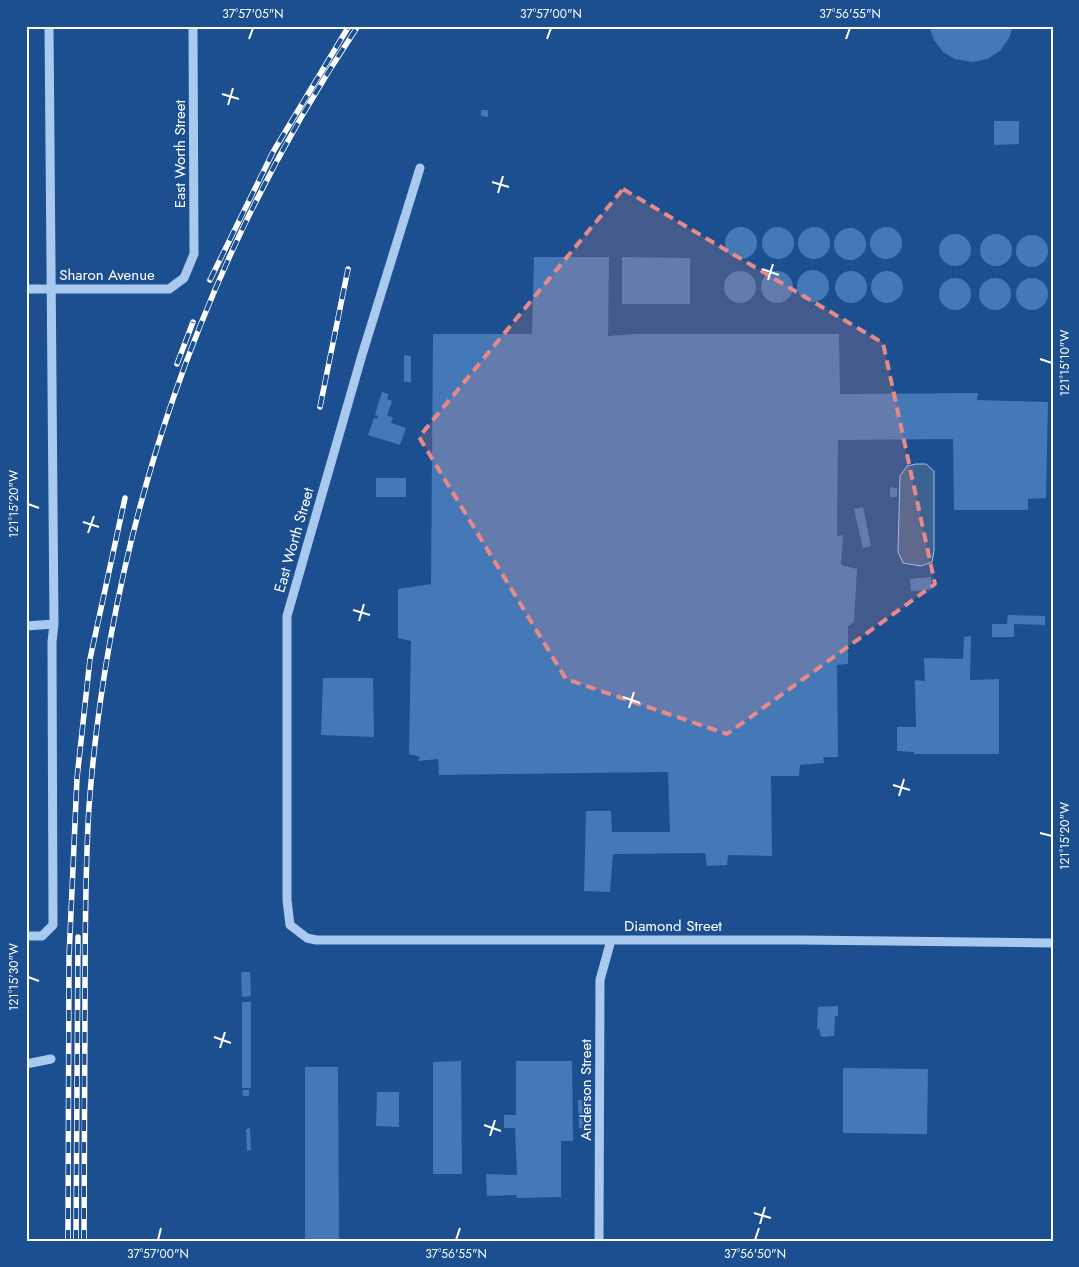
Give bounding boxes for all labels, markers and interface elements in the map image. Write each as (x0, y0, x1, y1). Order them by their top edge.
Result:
text: 37°57'05"N (222, 5, 284, 23)
text: 37°57'00"N (520, 5, 582, 23)
text: 37°56'55"N (819, 5, 881, 23)
street label: East Worth Street (169, 99, 191, 208)
street label: Sharon Avenue (59, 264, 155, 286)
text: 121°15'10"W (1056, 330, 1074, 396)
text: 121°15'20"W (5, 470, 23, 538)
street label: East Worth Street (268, 485, 320, 595)
text: 121°15'20"W (1056, 802, 1074, 870)
street label: Diamond Street (624, 915, 722, 937)
text: 121°15'30"W (5, 943, 23, 1011)
street label: Anderson Street (575, 1039, 597, 1141)
text: 37°57'00"N (127, 1245, 189, 1263)
text: 37°56'55"N (425, 1245, 487, 1263)
text: 37°56'50"N (724, 1245, 786, 1263)

